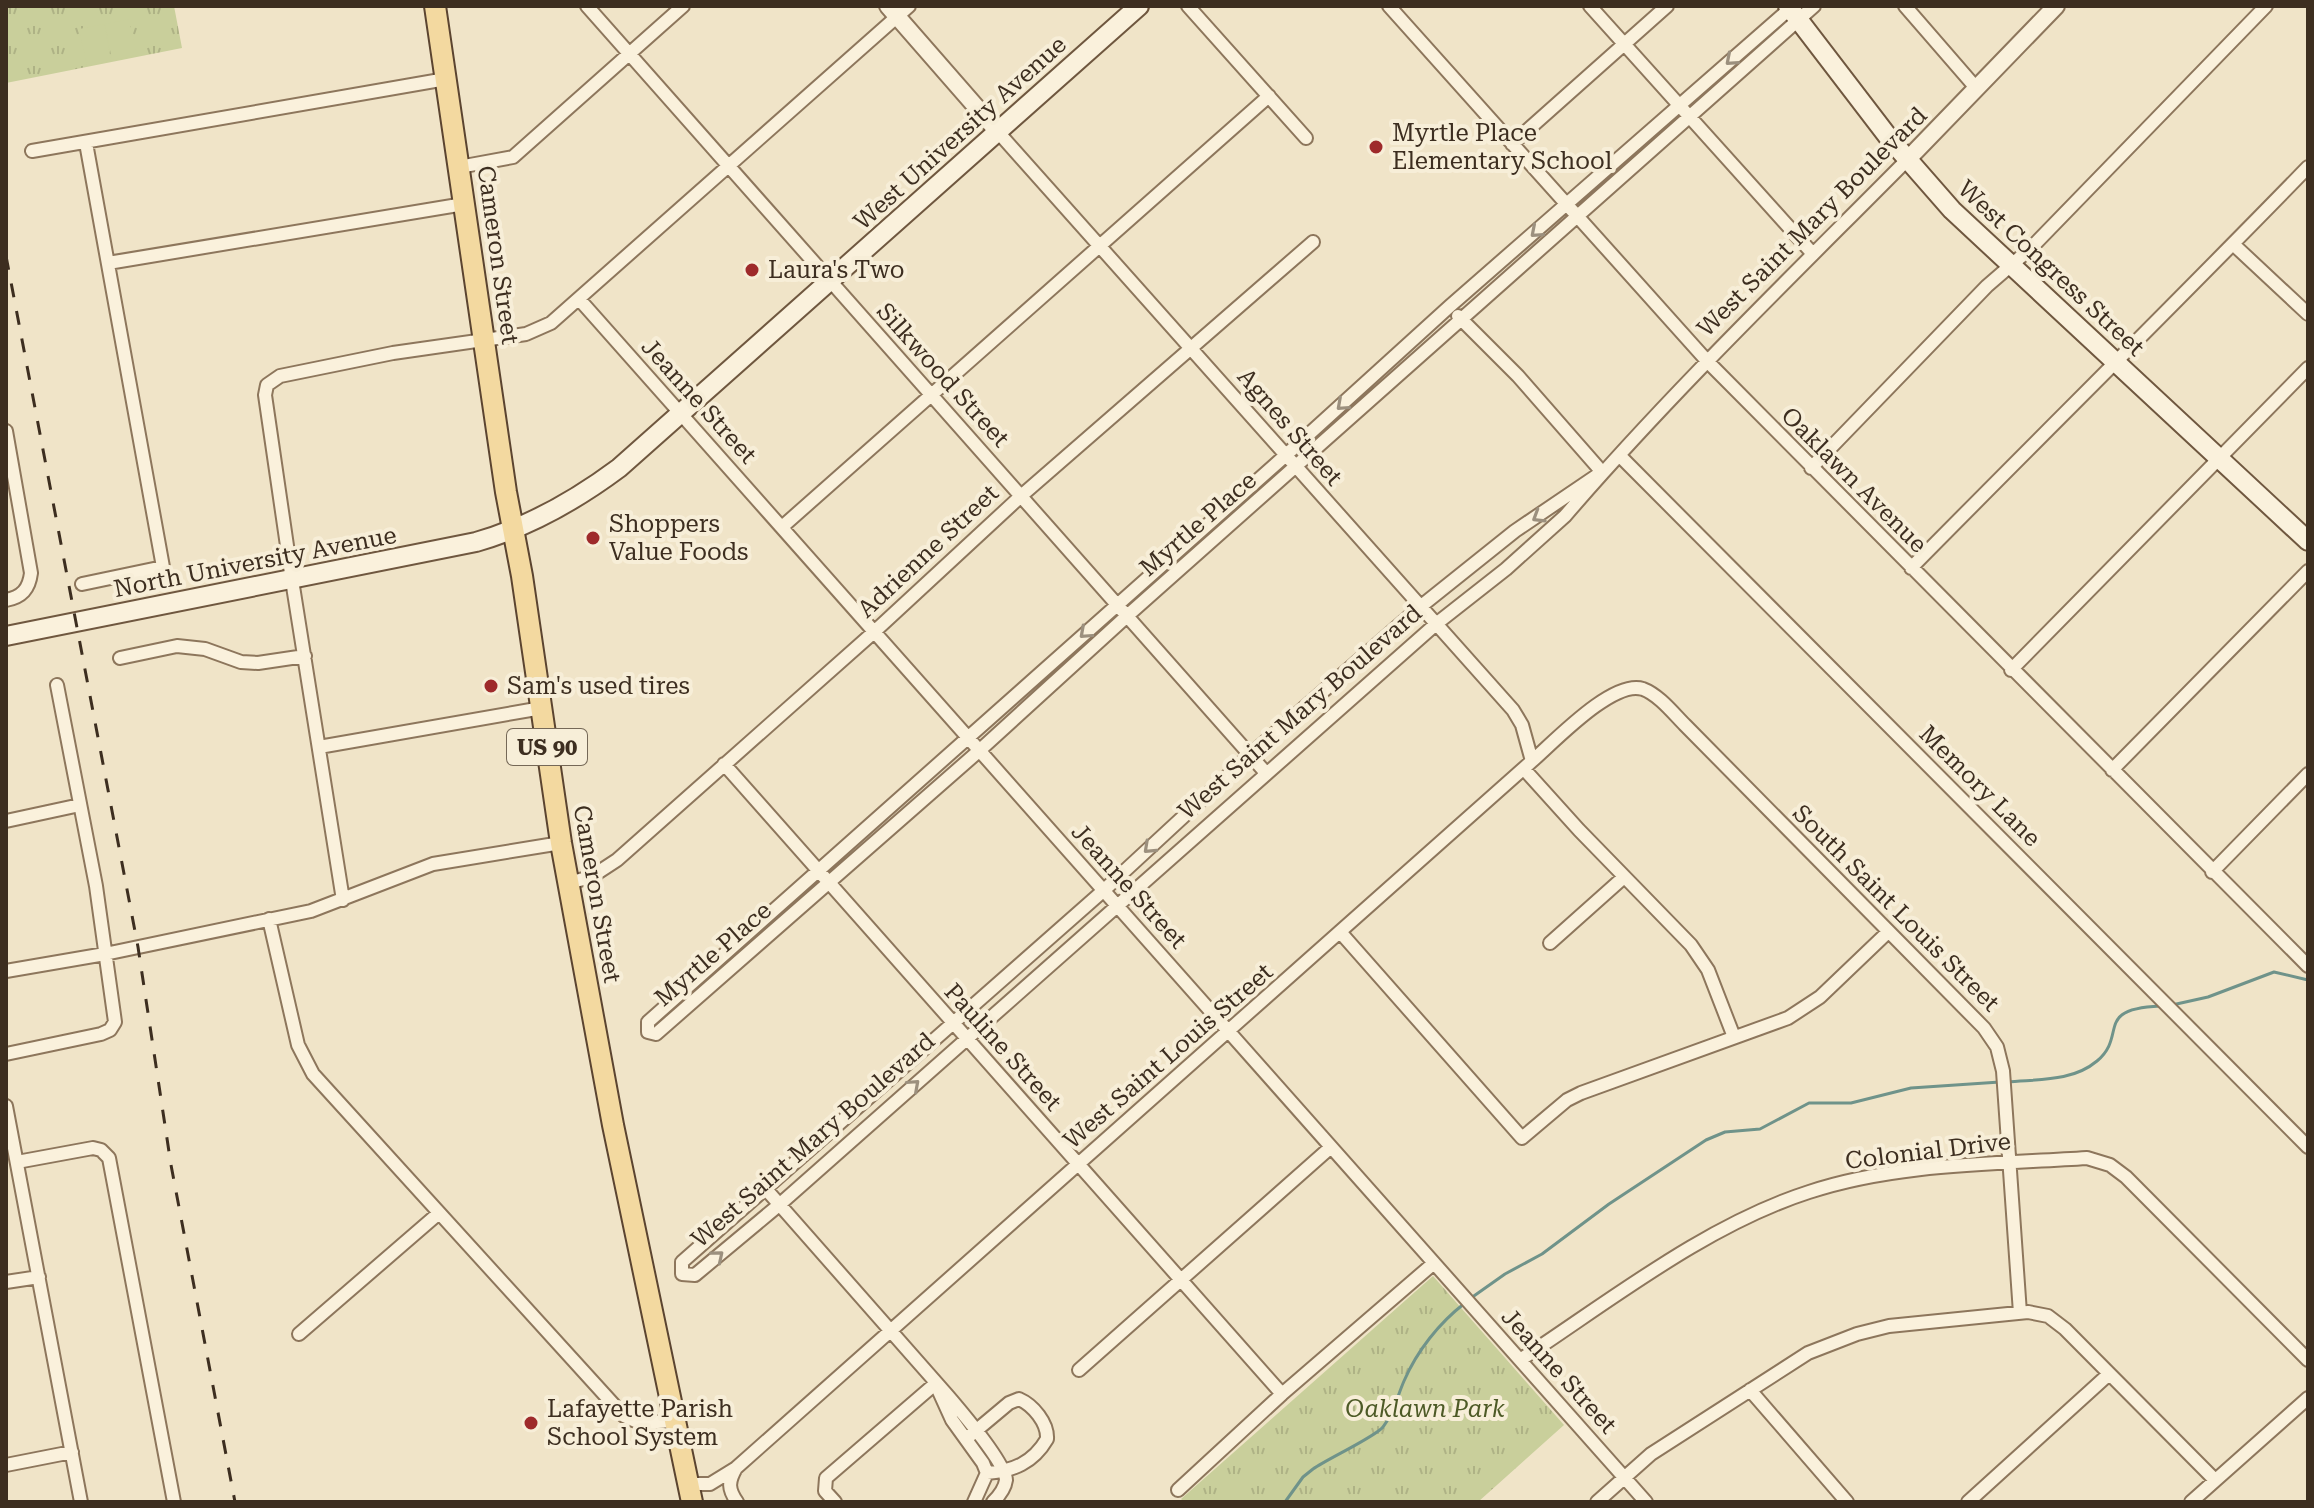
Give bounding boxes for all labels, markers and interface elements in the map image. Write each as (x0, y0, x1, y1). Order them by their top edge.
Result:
street label: West University Avenue (848, 30, 1072, 236)
one-way arrow (1726, 50, 1741, 65)
street label: West Saint Mary Boulevard (1691, 101, 1933, 343)
place label: Myrtle Place Elementary School (1392, 119, 1612, 175)
marker: Myrtle Place Elementary School (1367, 138, 1385, 156)
street label: Cameron Street (472, 164, 524, 346)
street label: West Congress Street (1952, 174, 2150, 362)
one-way arrow (1531, 222, 1546, 237)
place label: Laura's Two (768, 256, 904, 284)
marker: Laura's Two (743, 261, 761, 279)
street label: Silkwood Street (871, 297, 1015, 453)
street label: Jeanne Street (636, 333, 762, 469)
street label: Agnes Street (1232, 363, 1348, 491)
one-way arrow (1337, 395, 1351, 410)
street label: Oaklawn Avenue (1775, 401, 1933, 559)
street label: Myrtle Place (1134, 466, 1262, 582)
street label: Adrienne Street (852, 479, 1004, 623)
one-way arrow (1532, 507, 1547, 522)
place label: Shoppers Value Foods (609, 510, 748, 566)
street label: North University Avenue (111, 521, 399, 603)
marker: Shoppers Value Foods (584, 529, 602, 547)
street label: West Saint Mary Boulevard (1173, 599, 1427, 825)
one-way arrow (1079, 623, 1094, 637)
place label: Sam's used tires (507, 672, 690, 700)
marker: Sam's used tires (482, 677, 500, 695)
street label: Memory Lane (1914, 720, 2046, 852)
road number: US 90 (507, 729, 587, 765)
street label: South Saint Louis Street (1787, 799, 2005, 1017)
street label: Cameron Street (568, 803, 626, 985)
street label: Jeanne Street (1066, 818, 1192, 954)
one-way arrow (1144, 839, 1158, 854)
street label: Myrtle Place (649, 896, 777, 1012)
street label: West Saint Louis Street (1058, 958, 1278, 1154)
street label: Pauline Street (939, 978, 1067, 1116)
street label: West Saint Mary Boulevard (686, 1027, 940, 1253)
one-way arrow (904, 1080, 919, 1095)
street label: Colonial Drive (1844, 1127, 2012, 1175)
one-way arrow (709, 1251, 723, 1266)
street label: Jeanne Street (1496, 1303, 1622, 1439)
place label: Lafayette Parish School System (547, 1395, 733, 1451)
park label: Oaklawn Park (1345, 1395, 1505, 1423)
marker: Lafayette Parish School System (522, 1414, 540, 1432)

